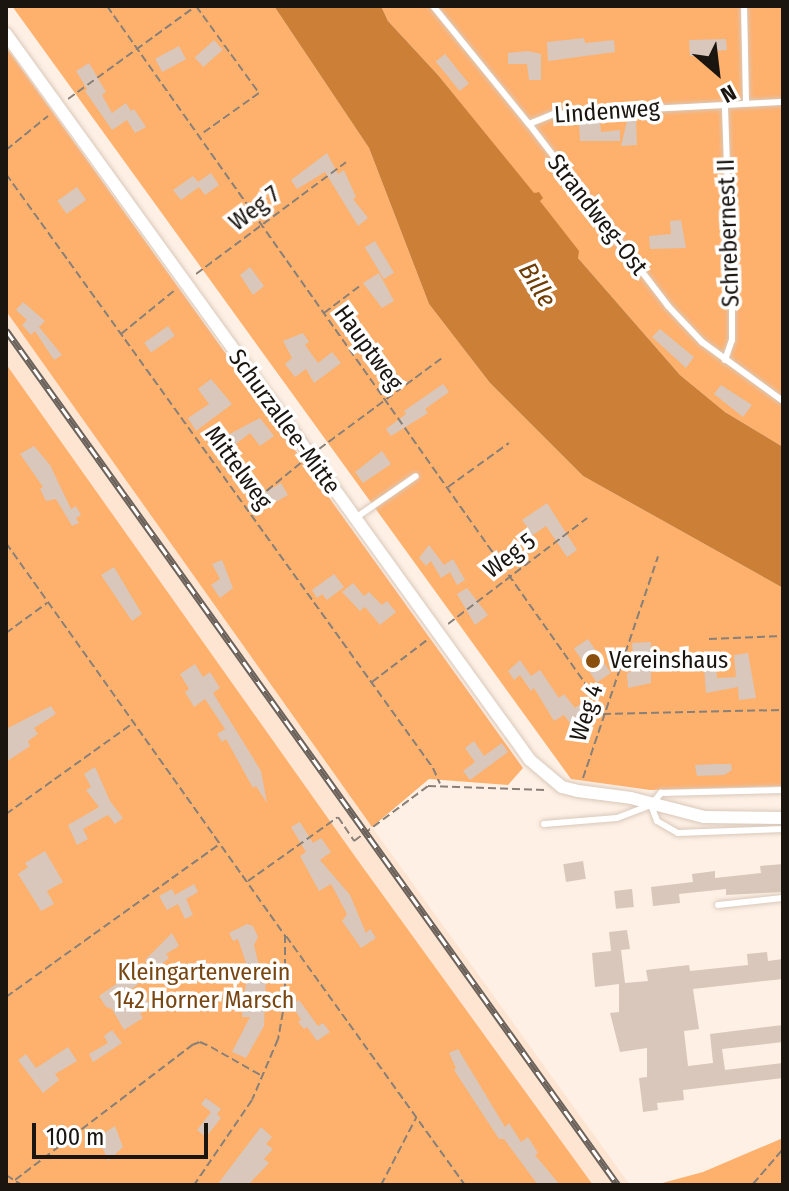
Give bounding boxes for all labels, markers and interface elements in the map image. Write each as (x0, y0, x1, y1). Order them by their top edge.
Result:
north arrow (677, 32, 757, 112)
text: N (716, 79, 741, 109)
street label: Lindenweg (553, 94, 661, 130)
street label: Strandweg-Ost (541, 149, 653, 281)
street label: Schrebernest II (712, 158, 746, 308)
street label: Weg 7 (224, 181, 286, 237)
water label: Bille (512, 257, 562, 313)
street label: Hauptweg (327, 300, 409, 396)
street label: Schurzallee-Mitte (222, 344, 346, 500)
street label: Mittelweg (198, 421, 278, 515)
street label: Weg 5 (478, 527, 542, 585)
place label: Vereinshaus (609, 647, 728, 675)
marker: Vereinshaus (584, 652, 602, 670)
street label: Weg 4 (564, 681, 610, 745)
park label: Kleingartenverein 142 Horner Marsch (114, 959, 294, 1015)
scale bar (36, 1107, 212, 1157)
text: 100 m (46, 1123, 104, 1151)

